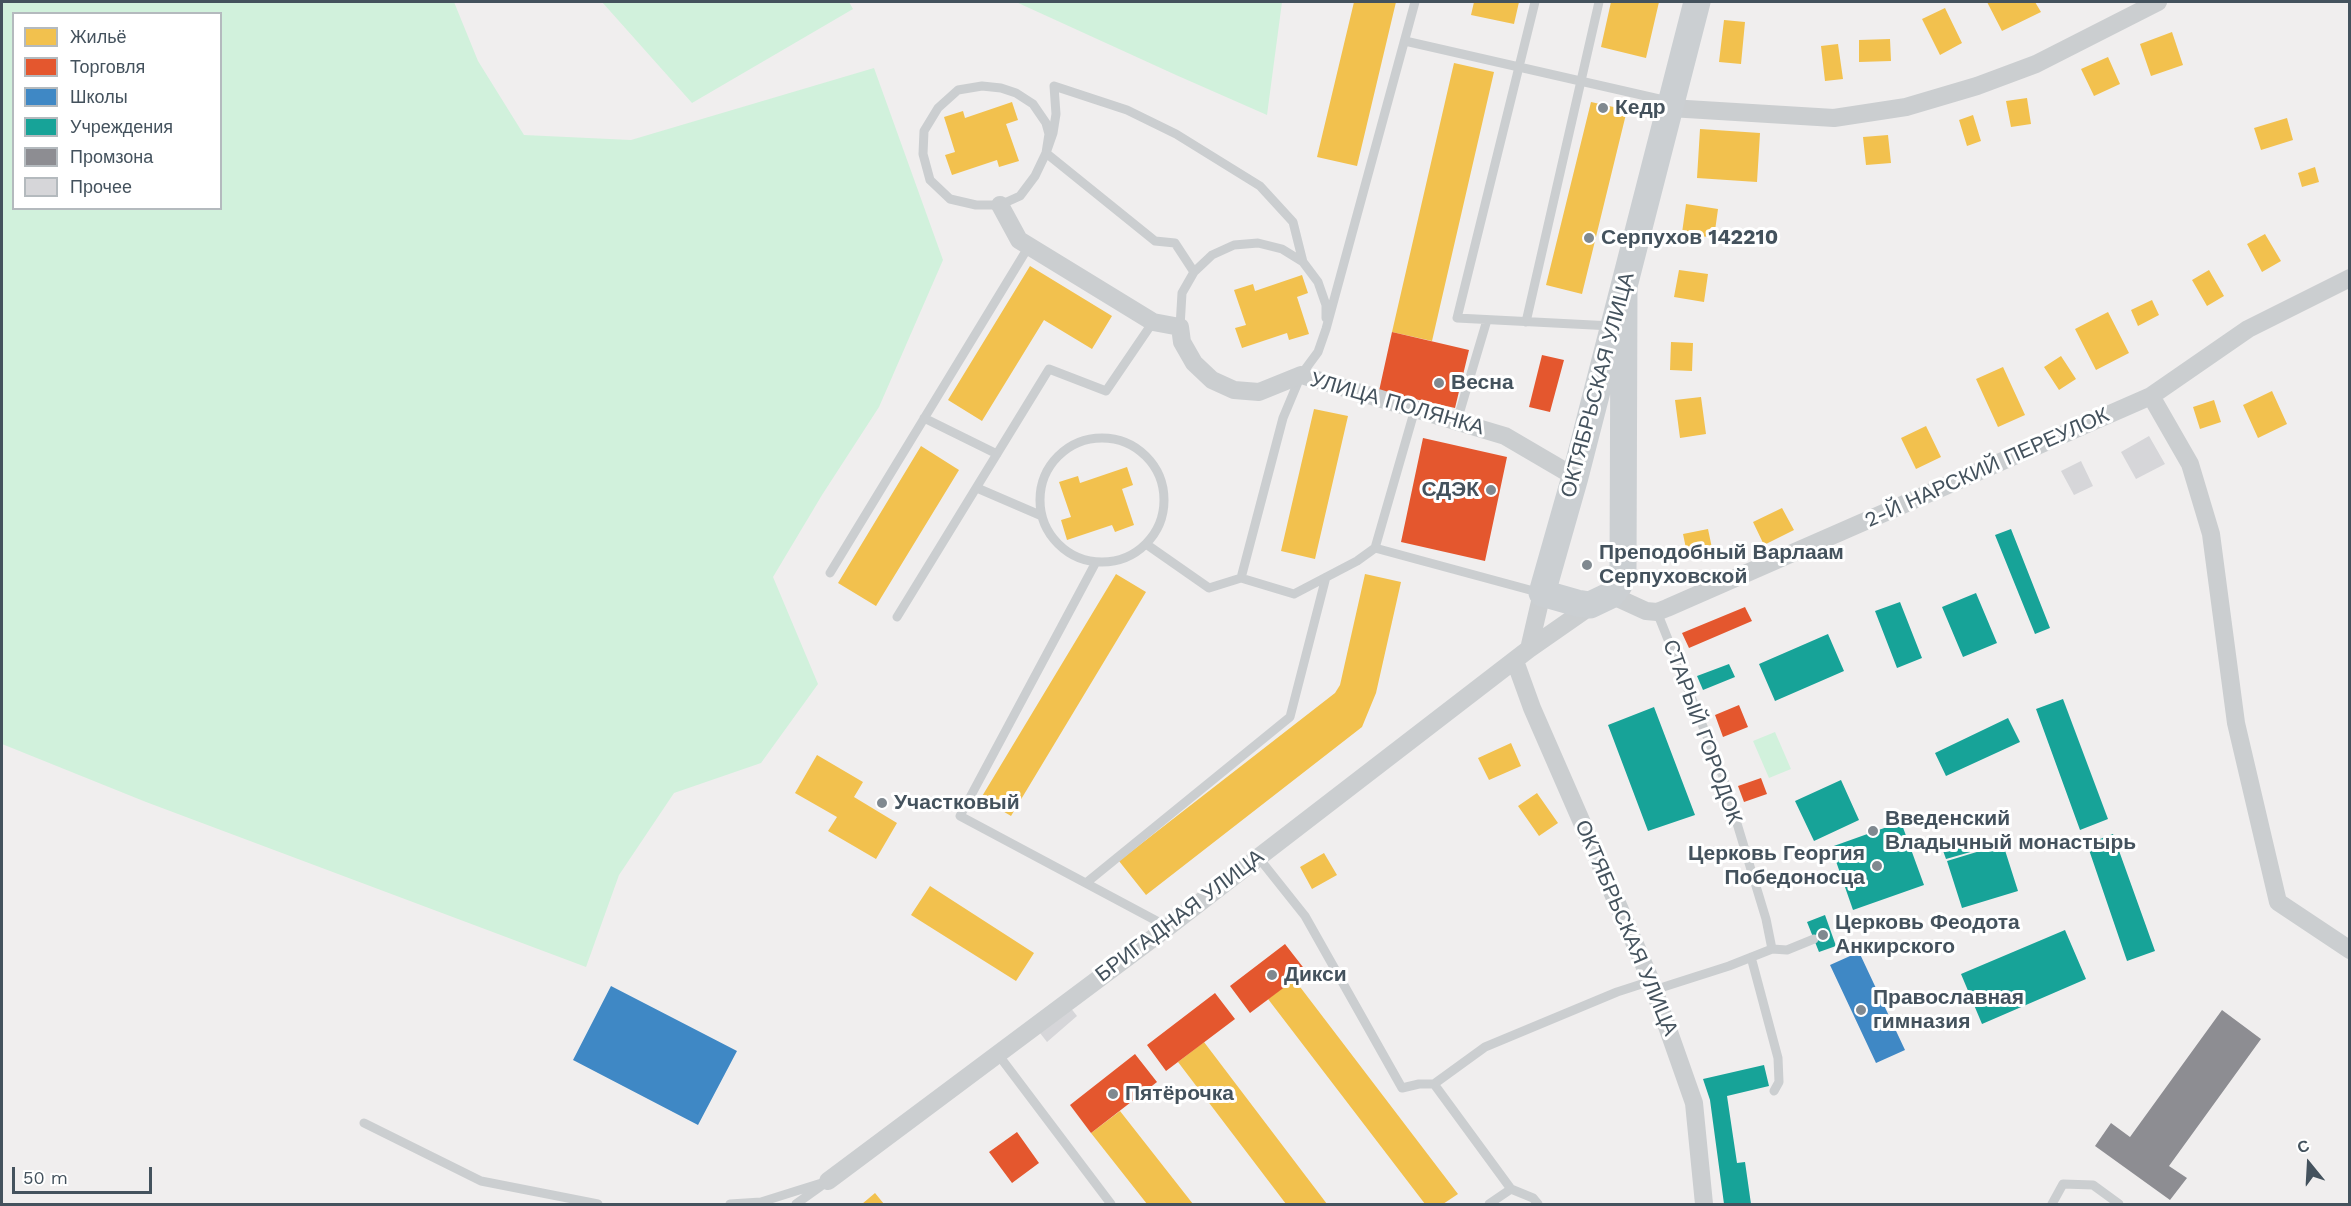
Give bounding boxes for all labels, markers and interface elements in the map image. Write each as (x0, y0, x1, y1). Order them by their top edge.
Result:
legend (12, 12, 222, 210)
text: Жильё (70, 26, 127, 47)
text: Торговля (70, 56, 145, 77)
text: Школы (70, 86, 128, 107)
place label: Кедр (1615, 95, 1666, 121)
marker: Кедр (1596, 101, 1610, 115)
text: Учреждения (70, 116, 173, 137)
text: Промзона (70, 146, 153, 167)
text: Прочее (70, 176, 132, 197)
place label: Серпухов 142210 (1601, 225, 1778, 251)
marker: Серпухов 142210 (1582, 231, 1596, 245)
street label: ОКТЯБРЬСКАЯ УЛИЦА (1556, 270, 1640, 500)
street label: УЛИЦА ПОЛЯНКА (1307, 367, 1487, 441)
place label: Весна (1451, 370, 1514, 396)
marker: Весна (1432, 376, 1446, 390)
street label: 2-Й НАРСКИЙ ПЕРЕУЛОК (1861, 403, 2113, 533)
place label: СДЭК (1421, 477, 1479, 503)
marker: СДЭК (1484, 483, 1498, 497)
place label: Преподобный Варлаам Серпуховской (1599, 540, 1844, 590)
marker: Преподобный Варлаам Серпуховской (1580, 558, 1594, 572)
street label: СТАРЫЙ ГОРОДОК (1657, 636, 1747, 828)
place label: Участковый (894, 790, 1020, 816)
marker: Участковый (875, 796, 889, 810)
place label: Введенский Владычный монастырь (1885, 806, 2136, 856)
street label: ОКТЯБРЬСКАЯ УЛИЦА (1569, 816, 1683, 1040)
marker: Введенский Владычный монастырь (1866, 824, 1880, 838)
place label: Церковь Георгия Победоносца (1688, 841, 1865, 891)
street label: БРИГАДНАЯ УЛИЦА (1091, 844, 1269, 988)
marker: Церковь Георгия Победоносца (1870, 859, 1884, 873)
place label: Церковь Феодота Анкирского (1835, 910, 2020, 960)
marker: Церковь Феодота Анкирского (1816, 928, 1830, 942)
place label: Дикси (1284, 962, 1347, 988)
marker: Дикси (1265, 968, 1279, 982)
place label: Православная гимназия (1873, 985, 2024, 1035)
marker: Православная гимназия (1854, 1003, 1868, 1017)
place label: Пятёрочка (1125, 1081, 1234, 1107)
marker: Пятёрочка (1106, 1087, 1120, 1101)
north arrow (2279, 1134, 2339, 1194)
text: С (2295, 1136, 2312, 1157)
scale bar (15, 1155, 154, 1193)
text: 50 m (23, 1167, 68, 1188)

